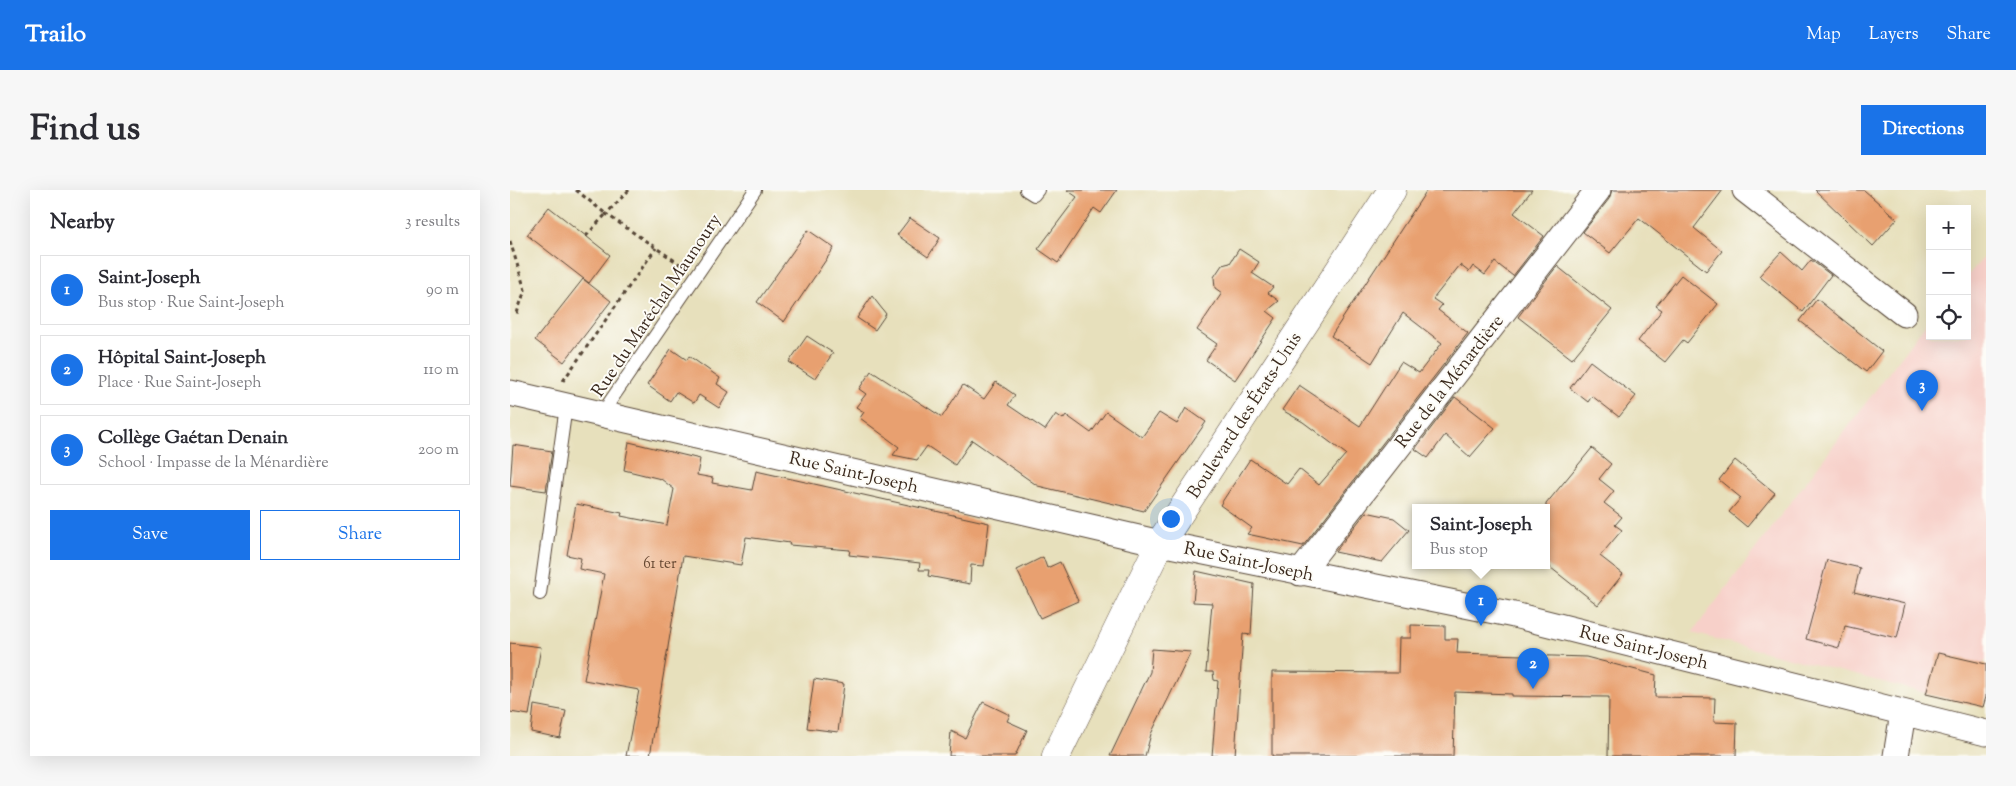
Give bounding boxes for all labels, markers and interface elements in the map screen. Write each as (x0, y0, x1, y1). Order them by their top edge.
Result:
text: Trailo (25, 18, 86, 52)
text: Map (1806, 22, 1841, 48)
text: Layers (1869, 22, 1919, 48)
text: Share (1947, 22, 1991, 48)
text: Find us (30, 105, 140, 156)
button: Directions (1861, 105, 1986, 155)
map controls (1926, 205, 1971, 340)
button: + (1926, 205, 1971, 250)
text: Nearby (50, 208, 115, 238)
street label: Rue du Maréchal Maunoury (586, 209, 729, 403)
text: 3 results (405, 211, 460, 234)
button: − (1926, 250, 1971, 295)
text: Saint-Joseph (98, 265, 201, 292)
text: 1 (64, 279, 70, 302)
text: 90 m (426, 279, 459, 302)
text: Bus stop · Rue Saint-Joseph (98, 292, 285, 315)
button: locate (1926, 295, 1971, 340)
street label: Rue de la Ménardière (1390, 310, 1511, 455)
street label: Boulevard des États-Unis (1182, 328, 1309, 504)
text: Hôpital Saint-Joseph (98, 345, 266, 372)
text: 2 (63, 359, 71, 382)
text: 110 m (423, 359, 459, 382)
pin: 3 (1906, 370, 1938, 411)
text: Place · Rue Saint-Joseph (98, 372, 262, 395)
text: Collège Gaétan Denain (98, 425, 288, 452)
text: 3 (64, 439, 70, 462)
text: 200 m (418, 439, 459, 462)
street label: Rue Saint-Joseph (786, 446, 921, 502)
text: School · Impasse de la Ménardière (98, 452, 329, 475)
popup (1412, 504, 1550, 569)
your location (1158, 506, 1184, 532)
button: Save (50, 510, 250, 560)
button: Share (260, 510, 460, 560)
text: Saint-Joseph (1430, 512, 1532, 539)
street label: Rue Saint-Joseph (1181, 537, 1316, 590)
text: Bus stop (1430, 539, 1488, 562)
house number: 61 ter (643, 554, 677, 575)
pin: 1 (1465, 585, 1497, 626)
street label: Rue Saint-Joseph (1576, 620, 1711, 678)
pin: 2 (1517, 648, 1549, 689)

